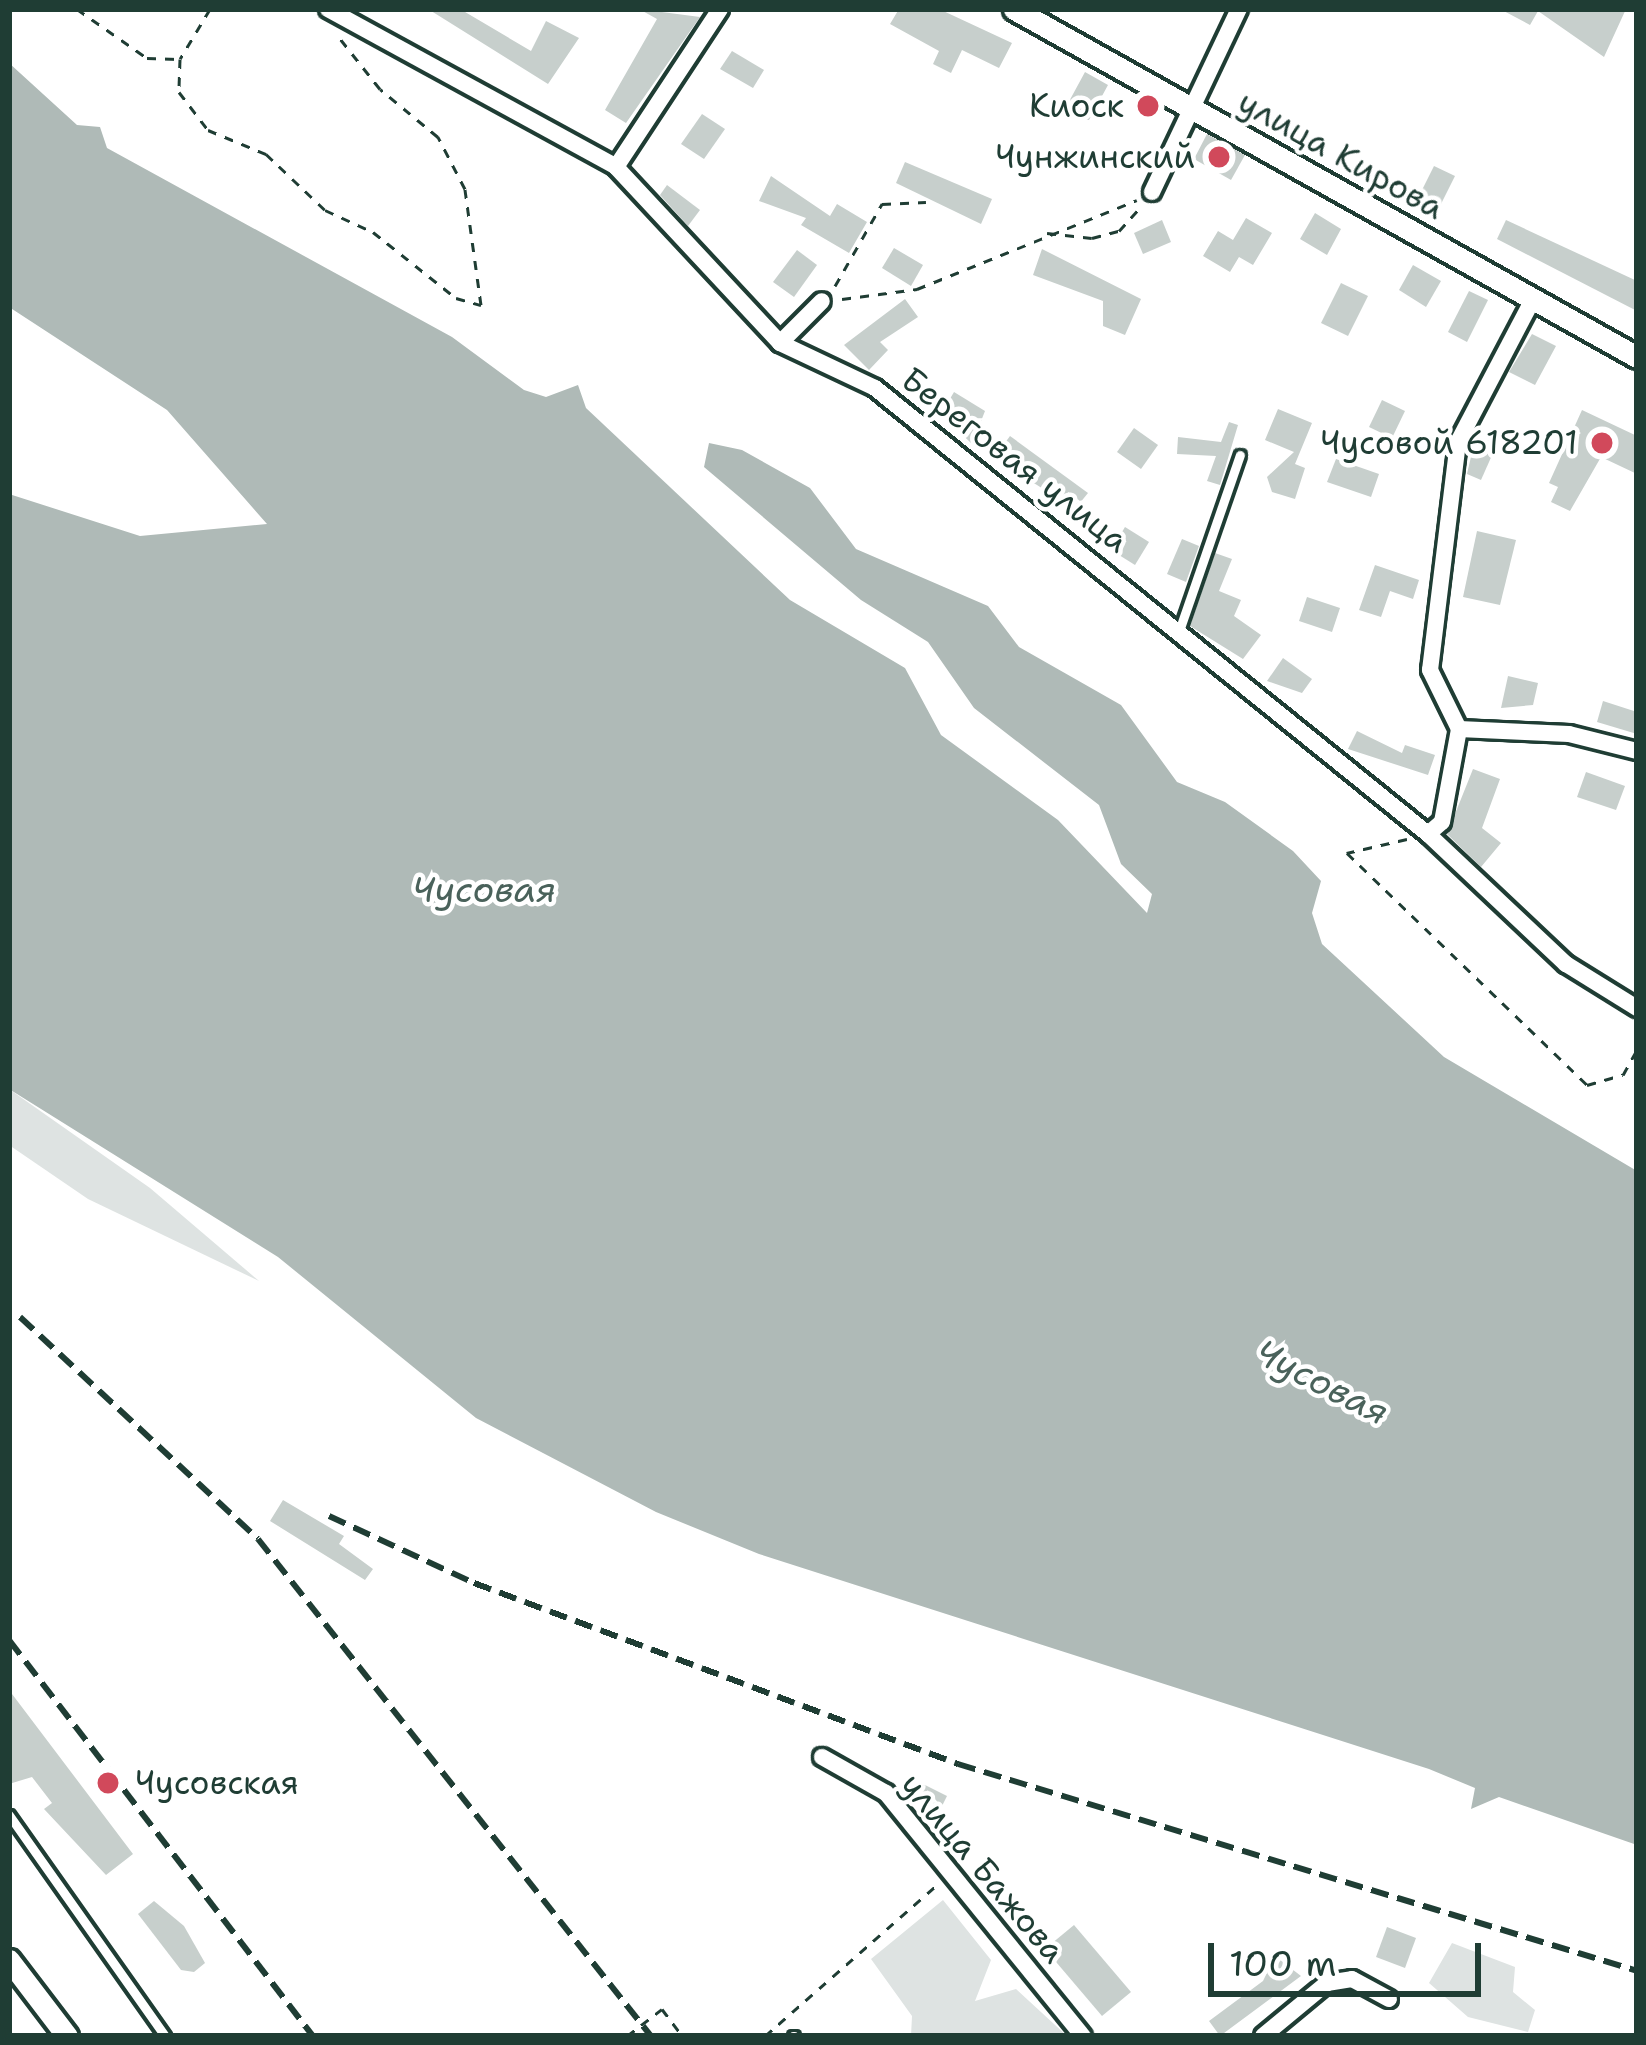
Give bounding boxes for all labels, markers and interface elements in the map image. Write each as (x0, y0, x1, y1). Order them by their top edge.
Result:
street label: улица Кирова (1231, 82, 1451, 228)
place label: Киоск (1029, 86, 1124, 126)
marker: Киоск (1135, 93, 1161, 119)
place label: Чунжинский (995, 137, 1195, 177)
marker: Чунжинский (1206, 144, 1232, 170)
street label: Береговая улица (894, 359, 1136, 561)
place label: Чусовой 618201 (1320, 423, 1578, 463)
marker: Чусовой 618201 (1589, 430, 1615, 456)
water label: Чусовая (412, 868, 556, 912)
water label: Чусовая (1248, 1330, 1396, 1434)
place label: Чусовская (135, 1763, 299, 1803)
street label: улица Бажова (892, 1765, 1074, 1971)
marker: Чусовская (92, 1767, 124, 1799)
scale bar (1214, 1919, 1487, 1993)
text: 100 m (1229, 1939, 1337, 1988)

